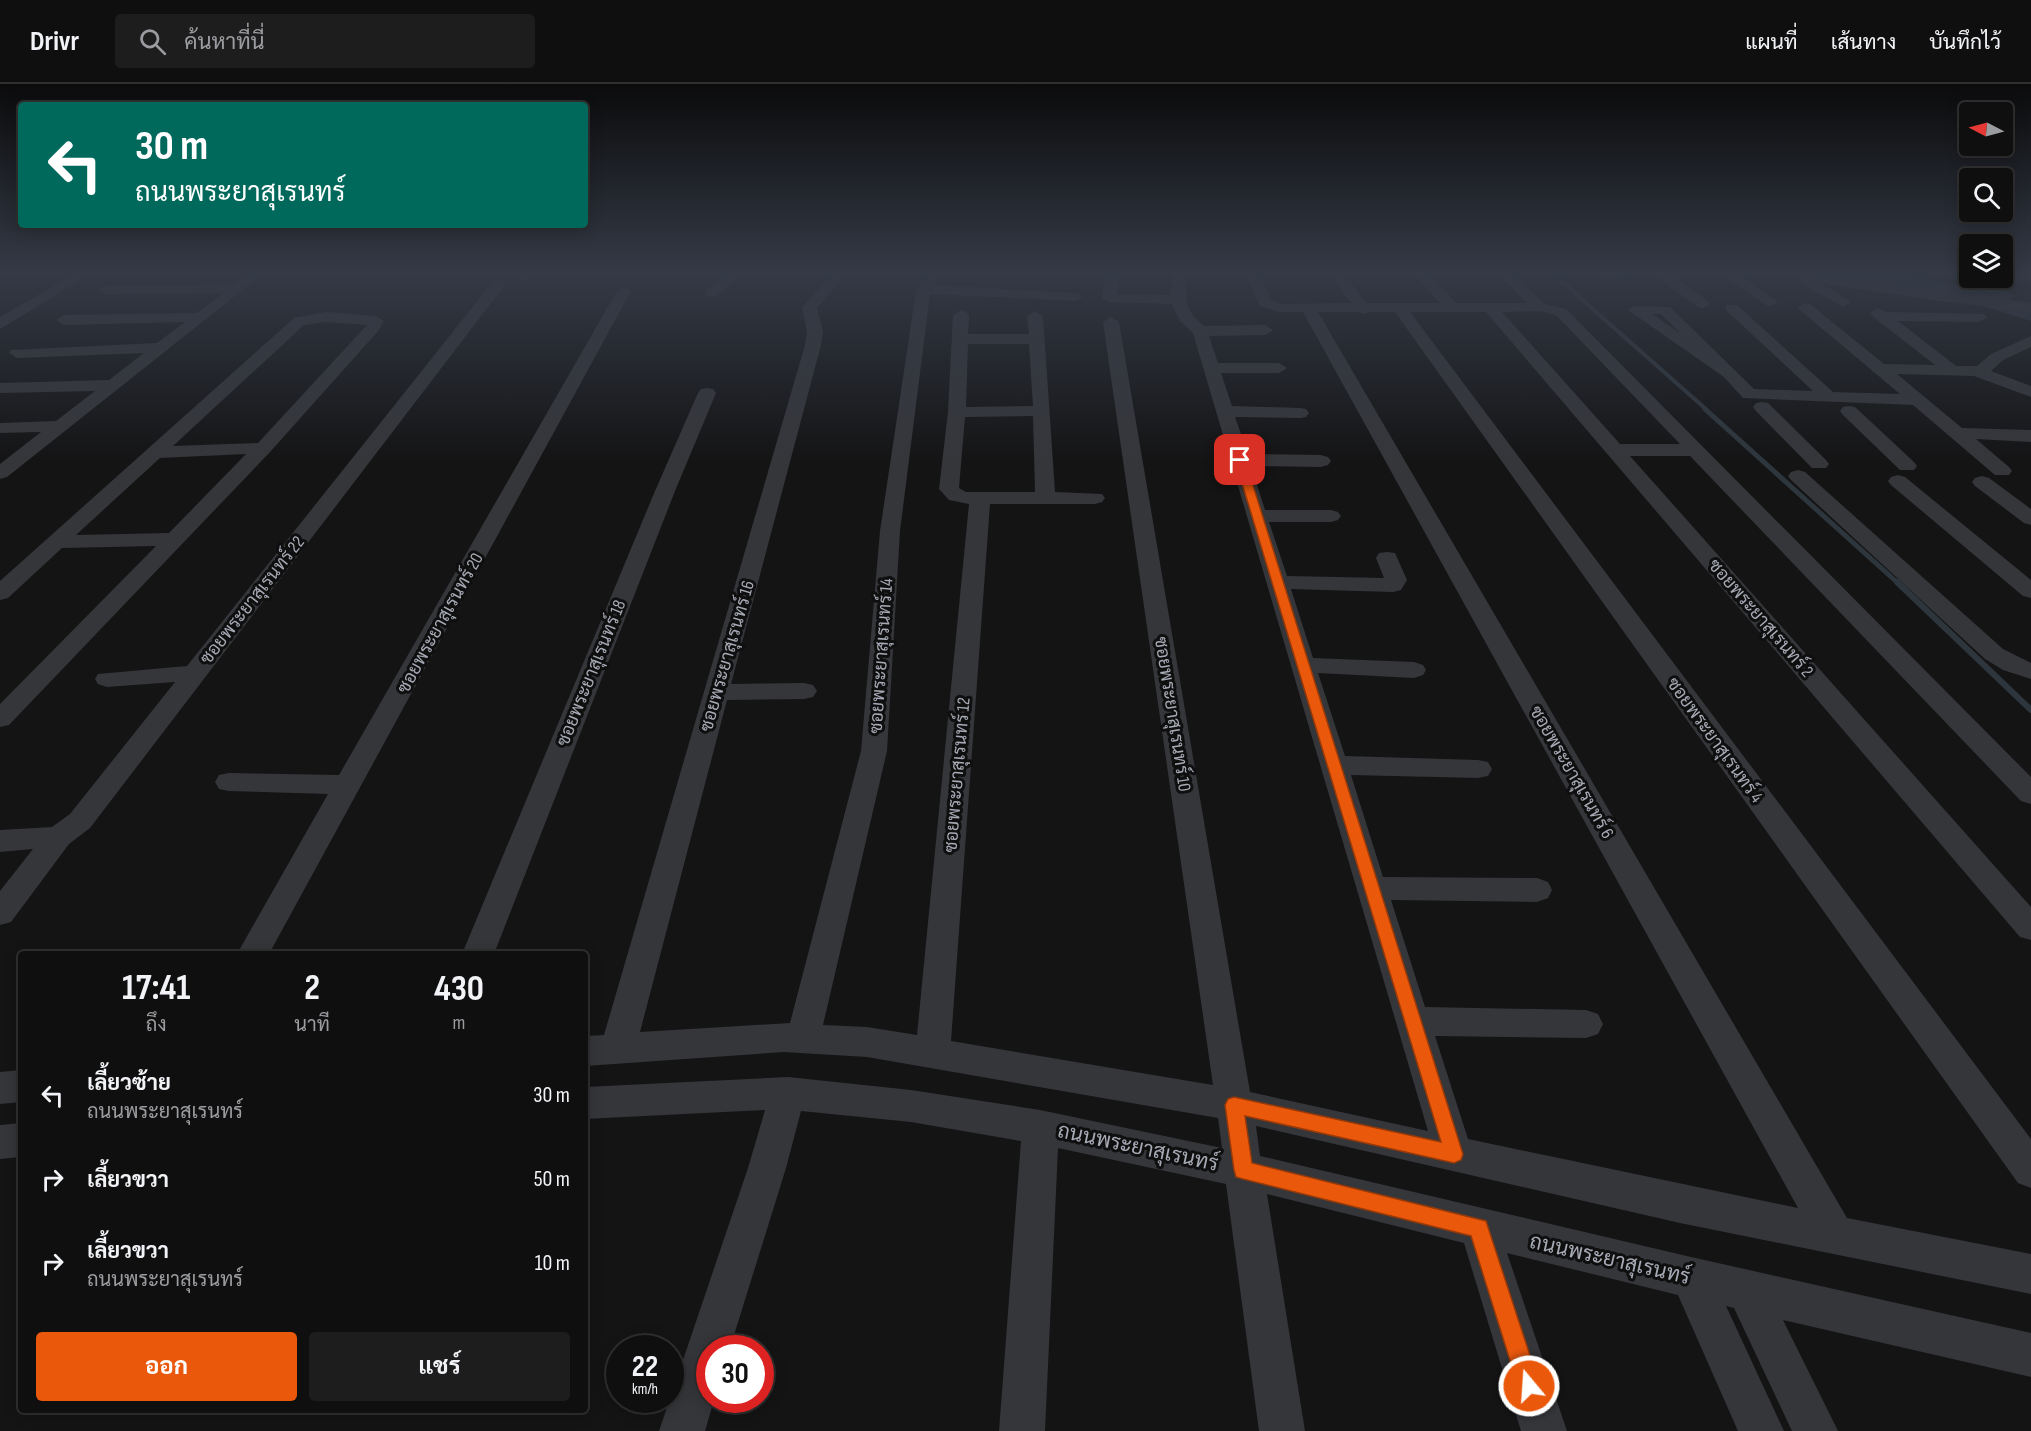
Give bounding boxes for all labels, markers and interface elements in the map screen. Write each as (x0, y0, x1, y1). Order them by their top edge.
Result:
search box (115, 14, 535, 68)
text: Drivr (30, 25, 79, 58)
icon: search (136, 25, 169, 58)
text: ค้นหาที่นี่ (184, 29, 265, 56)
text: แผนที่ (1745, 30, 1798, 55)
text: เส้นทาง (1831, 30, 1896, 55)
text: บันทึกไว้ (1929, 30, 2001, 55)
north arrow (1959, 102, 2013, 156)
map controls (1959, 102, 2013, 288)
text: 30 m (135, 121, 208, 172)
icon: left (36, 126, 114, 204)
button: search (1959, 168, 2013, 222)
text: ถนนพระยาสุเรนทร์ (135, 177, 346, 209)
button: layers (1959, 234, 2013, 288)
pin (1214, 434, 1265, 485)
icon: arrive (1223, 443, 1256, 476)
street label: ซอยพระยาสุเรนทร์ 22 (194, 530, 310, 669)
street label: ซอยพระยาสุเรนทร์ 20 (390, 548, 489, 698)
street label: ซอยพระยาสุเรนทร์ 2 (1703, 553, 1820, 682)
street label: ซอยพระยาสุเรนทร์ 16 (693, 577, 760, 734)
street label: ซอยพระยาสุเรนทร์ 14 (863, 577, 898, 734)
street label: ซอยพระยาสุเรนทร์ 18 (550, 596, 631, 750)
street label: ซอยพระยาสุเรนทร์ 10 (1149, 635, 1198, 793)
street label: ซอยพระยาสุเรนทร์ 4 (1661, 672, 1770, 808)
street label: ซอยพระยาสุเรนทร์ 12 (937, 696, 976, 854)
street label: ซอยพระยาสุเรนทร์ 6 (1524, 701, 1621, 843)
text: 17:41 (122, 967, 190, 1010)
text: 2 (304, 967, 320, 1010)
text: 430 (434, 968, 484, 1011)
text: m (453, 1011, 465, 1035)
text: ถึง (146, 1013, 167, 1037)
text: นาที (294, 1013, 330, 1037)
text: เลี้ยวซ้าย (87, 1070, 171, 1097)
icon: left (36, 1079, 69, 1112)
text: 30 m (533, 1082, 570, 1109)
text: ถนนพระยาสุเรนทร์ (87, 1100, 243, 1124)
street label: ถนนพระยาสุเรนทร์ (1055, 1116, 1221, 1178)
icon: right (36, 1163, 69, 1196)
text: 50 m (534, 1166, 570, 1193)
text: เลี้ยวขวา (87, 1167, 169, 1194)
street label: ถนนพระยาสุเรนทร์ (1527, 1227, 1693, 1291)
text: เลี้ยวขวา (87, 1238, 169, 1265)
icon: right (36, 1247, 69, 1280)
text: 10 m (535, 1250, 570, 1277)
text: ถนนพระยาสุเรนทร์ (87, 1268, 243, 1292)
button: ออก (36, 1332, 297, 1401)
button: แชร์ (309, 1332, 570, 1401)
speed limit sign: 30 (696, 1335, 774, 1413)
text: 22 (632, 1349, 658, 1385)
position arrow (1497, 1354, 1561, 1418)
text: km/h (632, 1380, 658, 1399)

